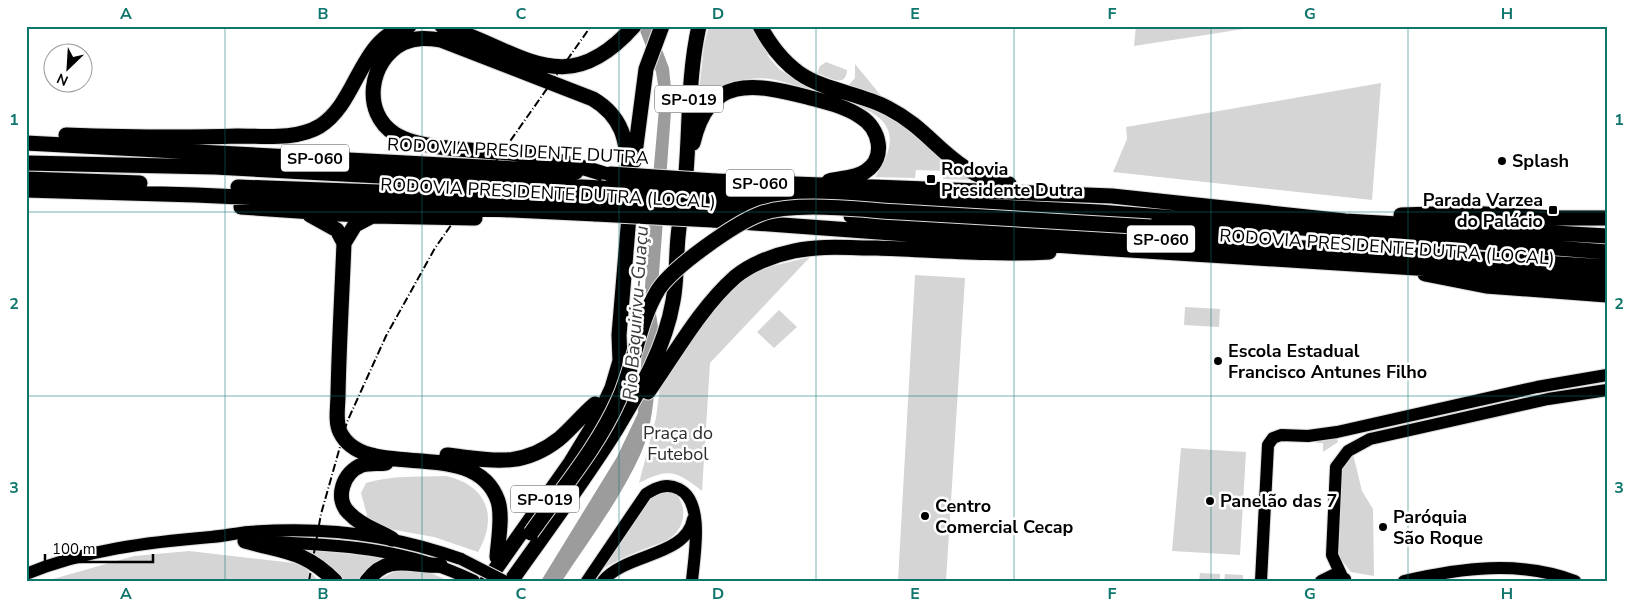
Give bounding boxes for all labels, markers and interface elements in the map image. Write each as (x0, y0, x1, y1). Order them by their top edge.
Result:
text: A (120, 3, 132, 25)
text: B (317, 3, 329, 25)
text: C (516, 3, 527, 25)
text: D (712, 3, 724, 25)
text: E (910, 3, 920, 25)
text: F (1108, 3, 1117, 25)
text: G (1304, 3, 1316, 25)
text: H (1501, 3, 1513, 25)
north arrow (42, 42, 92, 92)
text: N (54, 69, 71, 90)
road number: SP-019 (655, 86, 723, 112)
text: 1 (9, 109, 19, 131)
text: 1 (1614, 109, 1624, 131)
street label: RODOVIA PRESIDENTE DUTRA (386, 132, 650, 170)
road number: SP-060 (281, 144, 349, 172)
place label: Splash (1512, 149, 1569, 173)
marker: Splash (1496, 155, 1508, 167)
place label: Rodovia Presidente Dutra (941, 157, 1083, 202)
road number: SP-060 (726, 170, 794, 197)
street label: RODOVIA PRESIDENTE DUTRA (LOCAL) (380, 172, 716, 214)
marker: Rodovia Presidente Dutra (925, 173, 937, 185)
place label: Parada Varzea do Palácio (1423, 188, 1543, 233)
marker: Parada Varzea do Palácio (1547, 204, 1559, 216)
street label: RODOVIA PRESIDENTE DUTRA (LOCAL) (1219, 223, 1555, 271)
water label: Rio Baquirivu-Guaçu (617, 225, 655, 401)
road number: SP-060 (1127, 225, 1195, 252)
text: 2 (9, 293, 19, 315)
text: 2 (1614, 293, 1624, 315)
place label: Escola Estadual Francisco Antunes Filho (1228, 339, 1427, 384)
marker: Escola Estadual Francisco Antunes Filho (1212, 355, 1224, 367)
park label: Praça do Futebol (643, 421, 713, 466)
text: 3 (9, 477, 19, 499)
text: 3 (1614, 477, 1624, 499)
road number: SP-019 (511, 486, 579, 512)
place label: Panelão das 7 (1220, 489, 1337, 513)
place label: Centro Comercial Cecap (935, 494, 1074, 539)
marker: Panelão das 7 (1204, 495, 1216, 507)
place label: Paróquia São Roque (1393, 505, 1483, 550)
marker: Centro Comercial Cecap (919, 510, 931, 522)
marker: Paróquia São Roque (1377, 521, 1389, 533)
scale bar (45, 532, 152, 564)
text: 100 m (52, 539, 96, 559)
text: A (120, 583, 132, 605)
text: B (317, 583, 329, 605)
text: C (516, 583, 527, 605)
text: D (712, 583, 724, 605)
text: E (910, 583, 920, 605)
text: F (1108, 583, 1117, 605)
text: G (1304, 583, 1316, 605)
text: H (1501, 583, 1513, 605)

